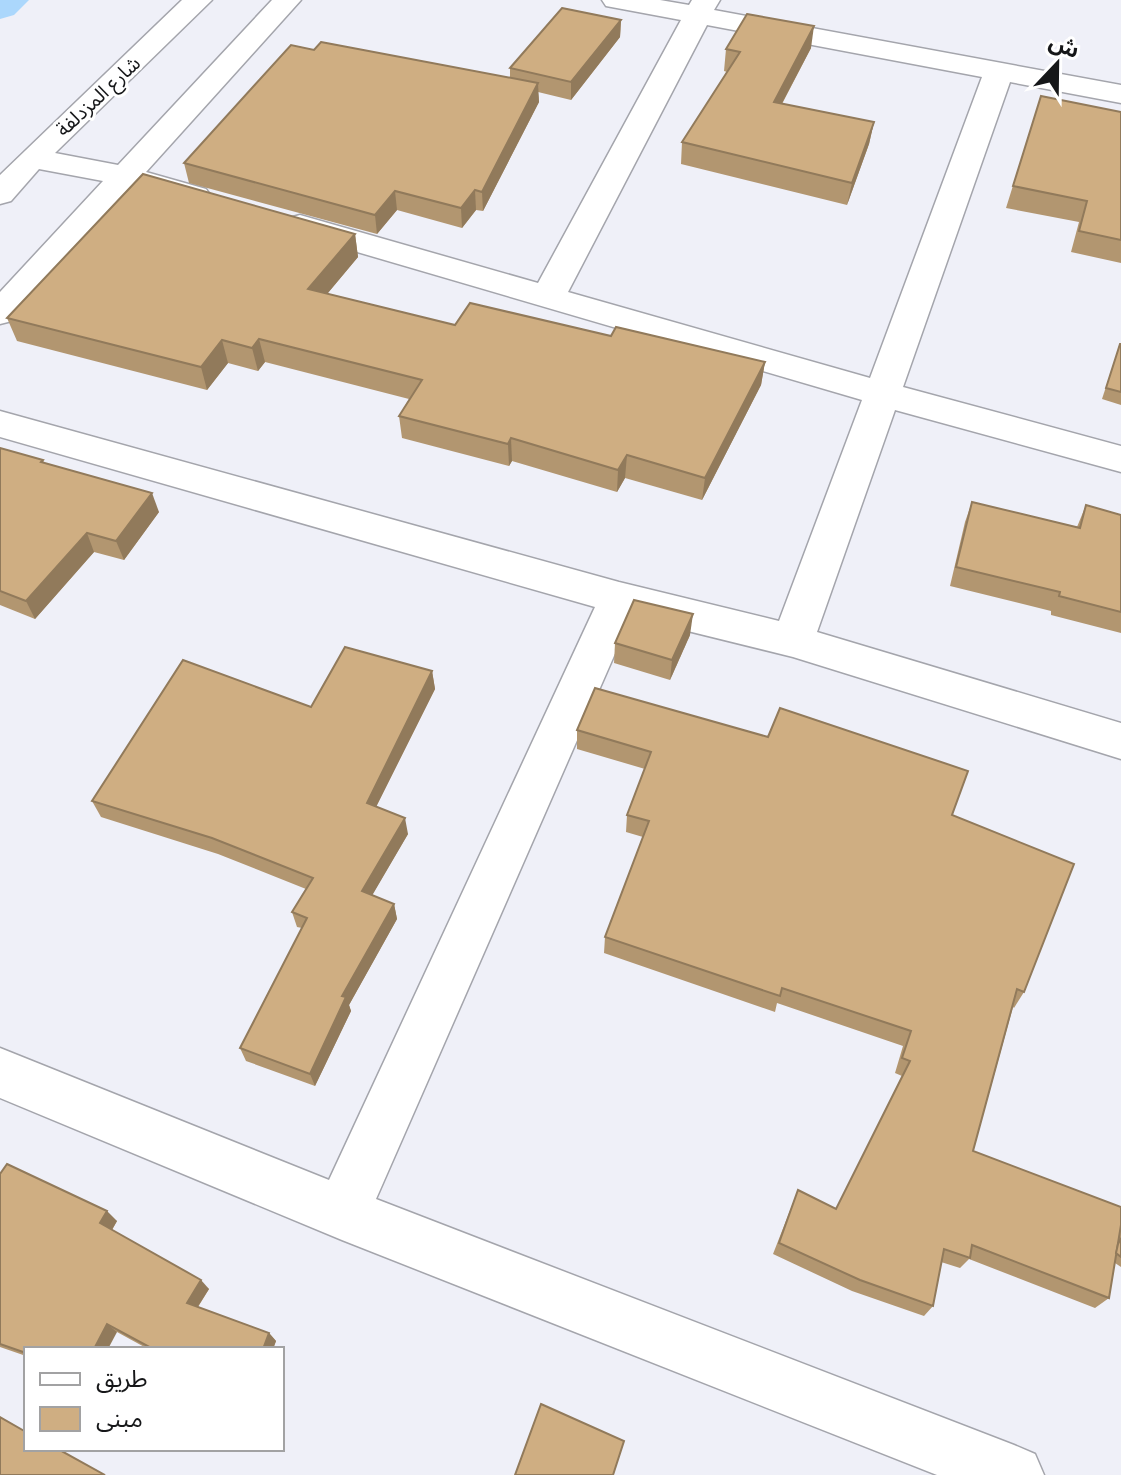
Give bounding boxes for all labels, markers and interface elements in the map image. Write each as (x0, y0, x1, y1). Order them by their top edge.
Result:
north arrow (1017, 24, 1097, 104)
text: ش (1045, 26, 1084, 65)
street label: شارع المزدلفة (49, 49, 147, 143)
legend (24, 1347, 284, 1451)
text: طريق (96, 1362, 148, 1395)
text: مبنى (96, 1402, 143, 1435)

